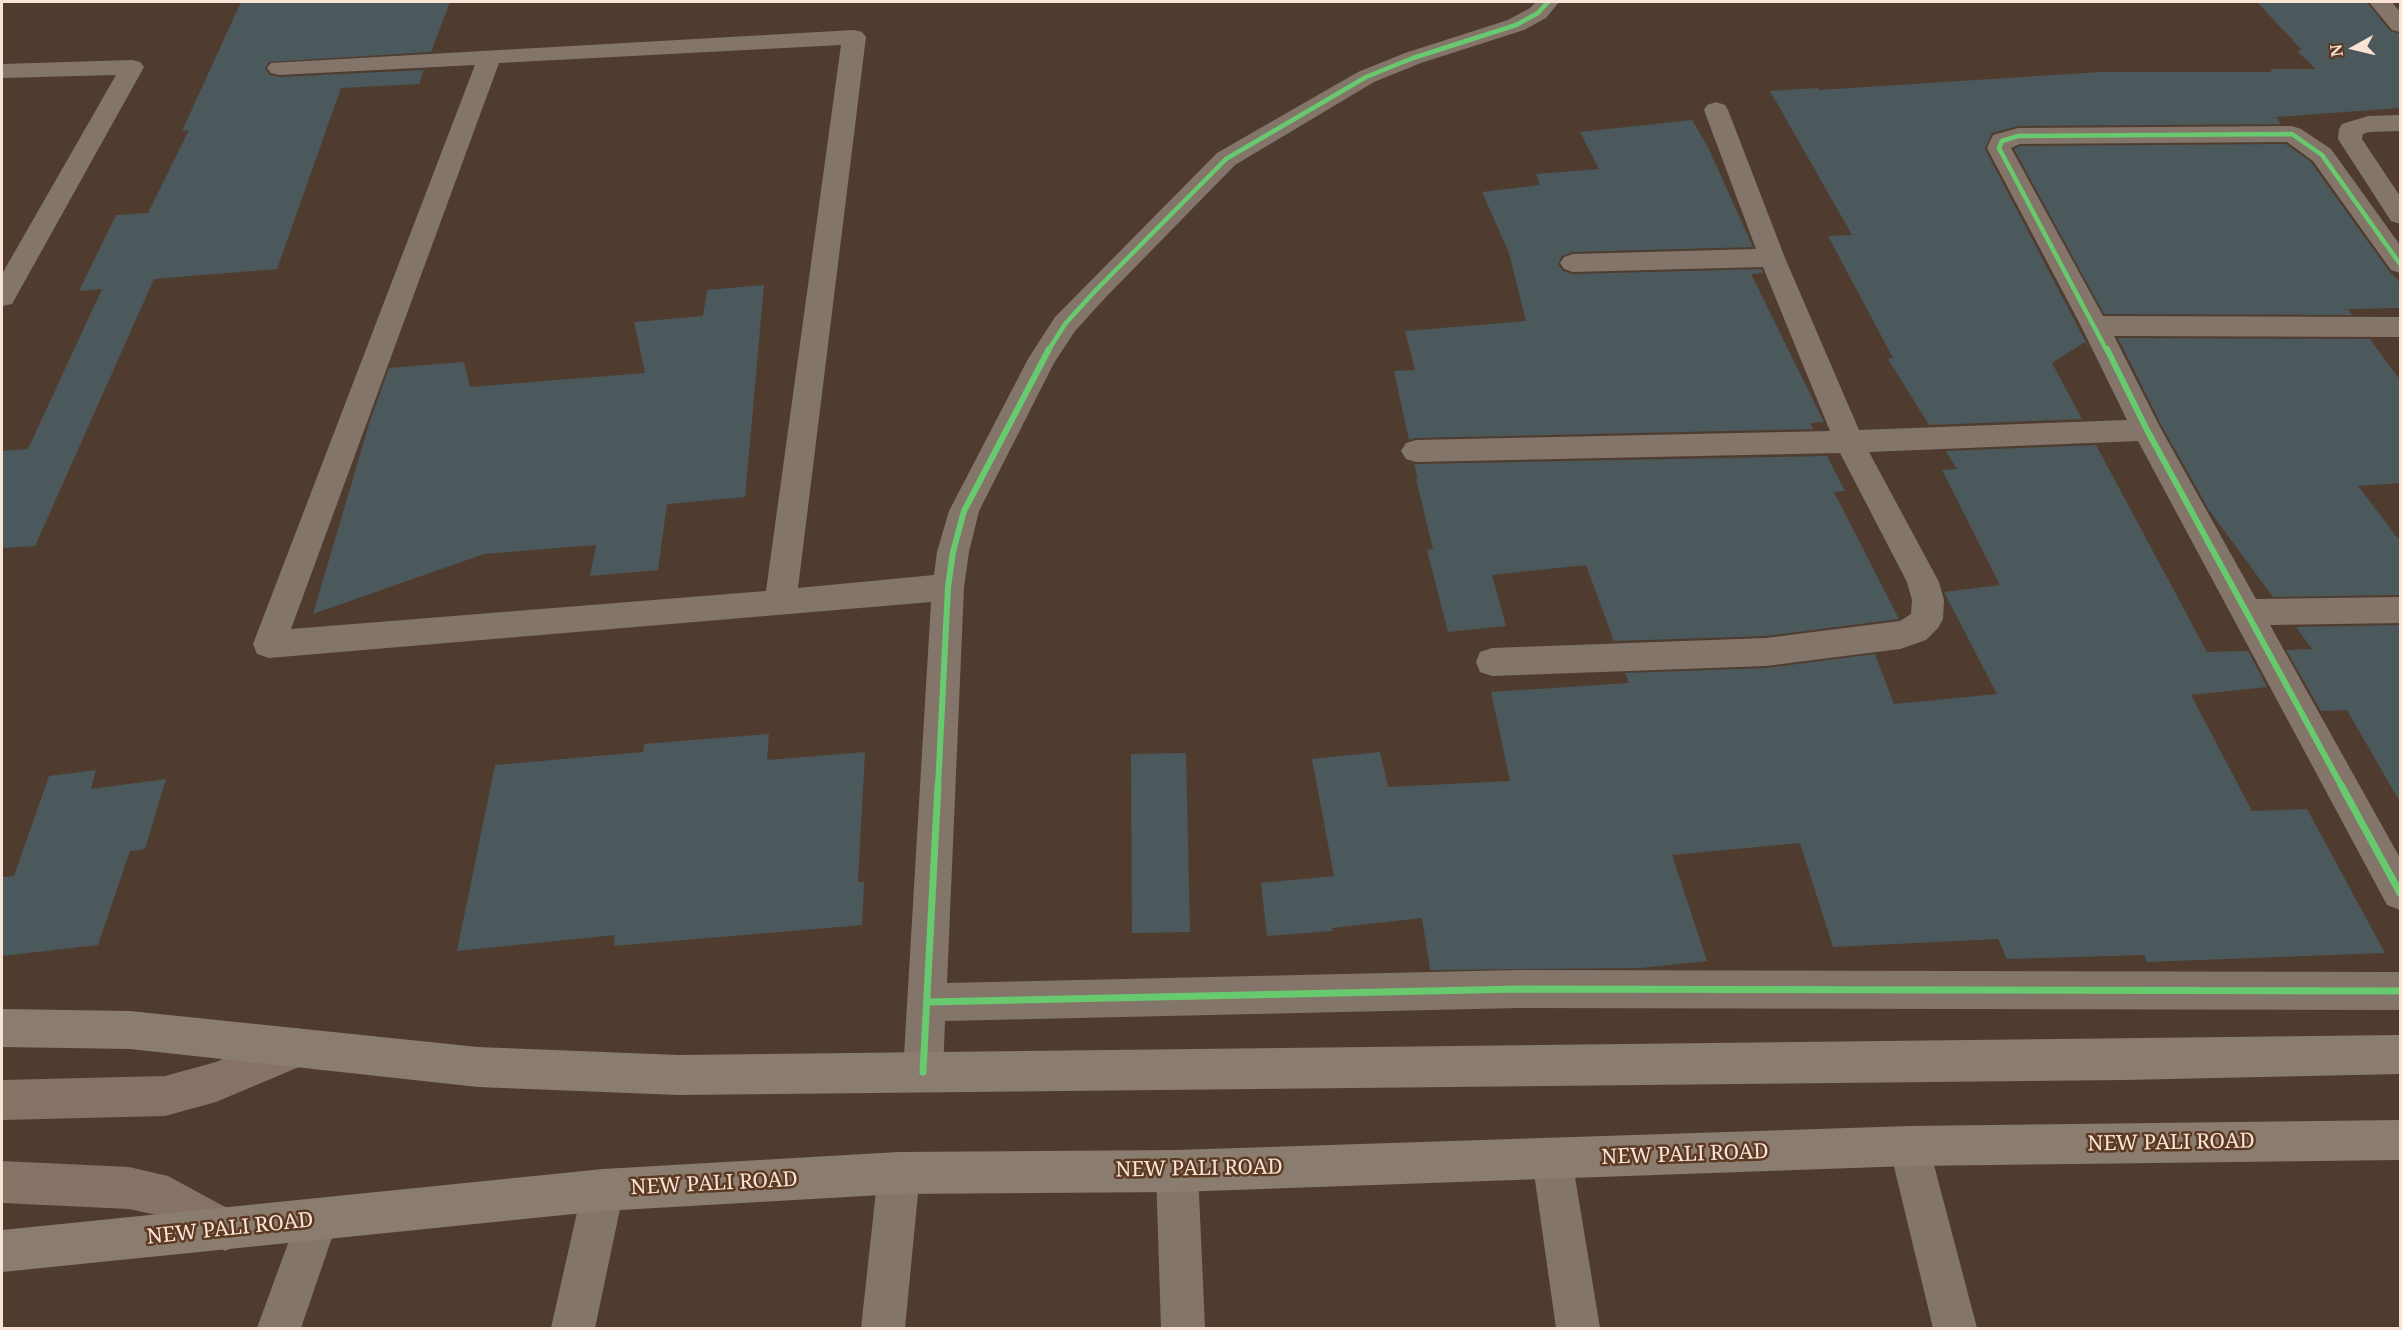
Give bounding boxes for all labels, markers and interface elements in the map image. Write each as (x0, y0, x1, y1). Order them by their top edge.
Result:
north arrow (2324, 18, 2384, 78)
text: N (2324, 43, 2348, 58)
street label: NEW PALI ROAD (2087, 1129, 2255, 1157)
street label: NEW PALI ROAD (1601, 1139, 1769, 1171)
street label: NEW PALI ROAD (1115, 1155, 1283, 1183)
street label: NEW PALI ROAD (630, 1167, 798, 1201)
street label: NEW PALI ROAD (145, 1208, 315, 1250)

